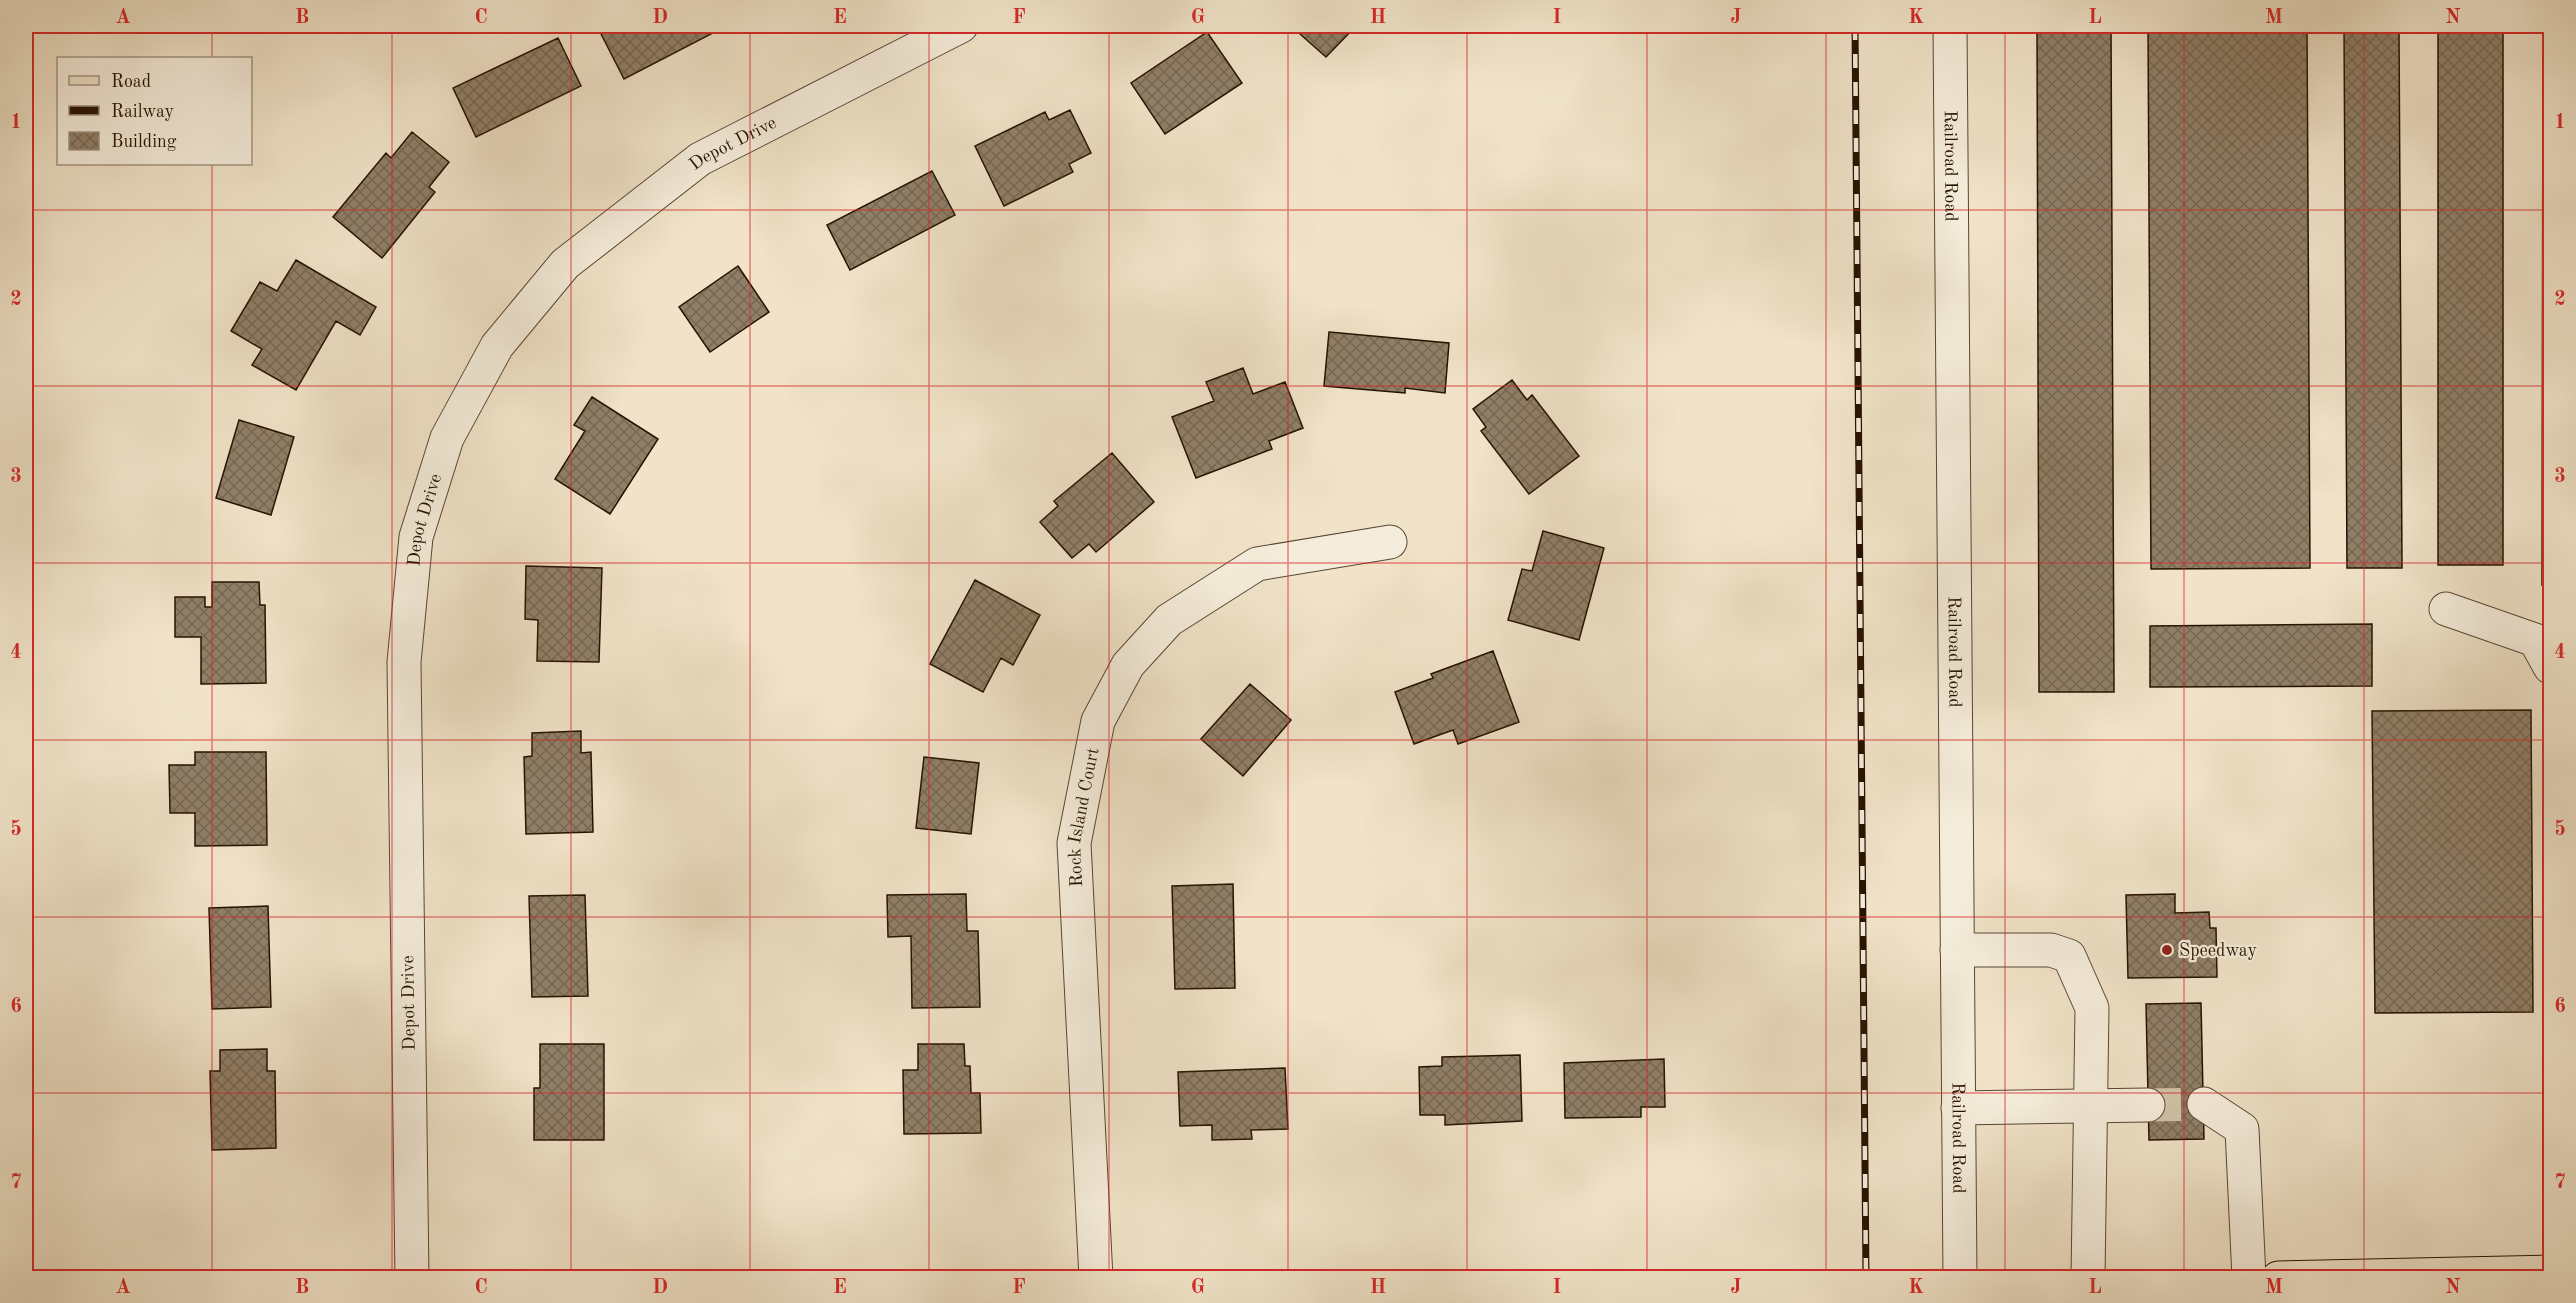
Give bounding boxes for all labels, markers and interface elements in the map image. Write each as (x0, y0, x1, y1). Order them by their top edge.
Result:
text: A (115, 8, 131, 28)
text: B (295, 8, 309, 28)
text: C (474, 8, 488, 28)
text: D (652, 8, 668, 28)
text: E (833, 8, 847, 28)
text: F (1012, 8, 1026, 28)
text: G (1191, 8, 1205, 28)
text: H (1370, 8, 1386, 28)
text: I (1553, 8, 1561, 28)
text: J (1731, 8, 1742, 28)
text: K (1908, 8, 1924, 28)
text: L (2088, 8, 2102, 28)
text: M (2265, 8, 2283, 28)
text: N (2445, 8, 2461, 28)
legend (57, 57, 252, 165)
text: Road (111, 73, 151, 91)
text: Railway (111, 103, 174, 121)
street label: Railroad Road (1941, 110, 1960, 222)
text: 1 (10, 113, 22, 133)
text: 1 (2554, 113, 2566, 133)
street label: Depot Drive (686, 114, 779, 174)
text: Building (111, 133, 177, 151)
text: 2 (10, 290, 22, 310)
text: 2 (2554, 290, 2566, 310)
text: 3 (10, 467, 22, 487)
text: 3 (2554, 467, 2566, 487)
street label: Depot Drive (405, 472, 445, 567)
street label: Railroad Road (1945, 596, 1963, 708)
text: 4 (10, 643, 22, 663)
text: 4 (2554, 643, 2566, 663)
street label: Rock Island Court (1066, 746, 1103, 888)
text: 5 (10, 819, 22, 840)
text: 5 (2554, 819, 2566, 840)
place label: Speedway (2179, 942, 2257, 960)
marker: Speedway (2160, 943, 2174, 957)
street label: Depot Drive (399, 955, 419, 1051)
text: 6 (10, 997, 22, 1017)
text: 6 (2554, 997, 2566, 1017)
street label: Railroad Road (1948, 1082, 1967, 1194)
text: 7 (10, 1173, 22, 1193)
text: 7 (2554, 1173, 2566, 1193)
text: A (115, 1278, 131, 1298)
text: B (295, 1278, 309, 1298)
text: C (474, 1278, 488, 1298)
text: D (652, 1278, 668, 1298)
text: E (833, 1278, 847, 1298)
text: F (1012, 1278, 1026, 1298)
text: G (1191, 1278, 1205, 1298)
text: H (1370, 1278, 1386, 1298)
text: I (1553, 1278, 1561, 1298)
text: J (1731, 1278, 1742, 1298)
text: K (1908, 1278, 1924, 1298)
text: L (2088, 1278, 2102, 1298)
text: M (2265, 1278, 2283, 1298)
text: N (2445, 1278, 2461, 1298)

